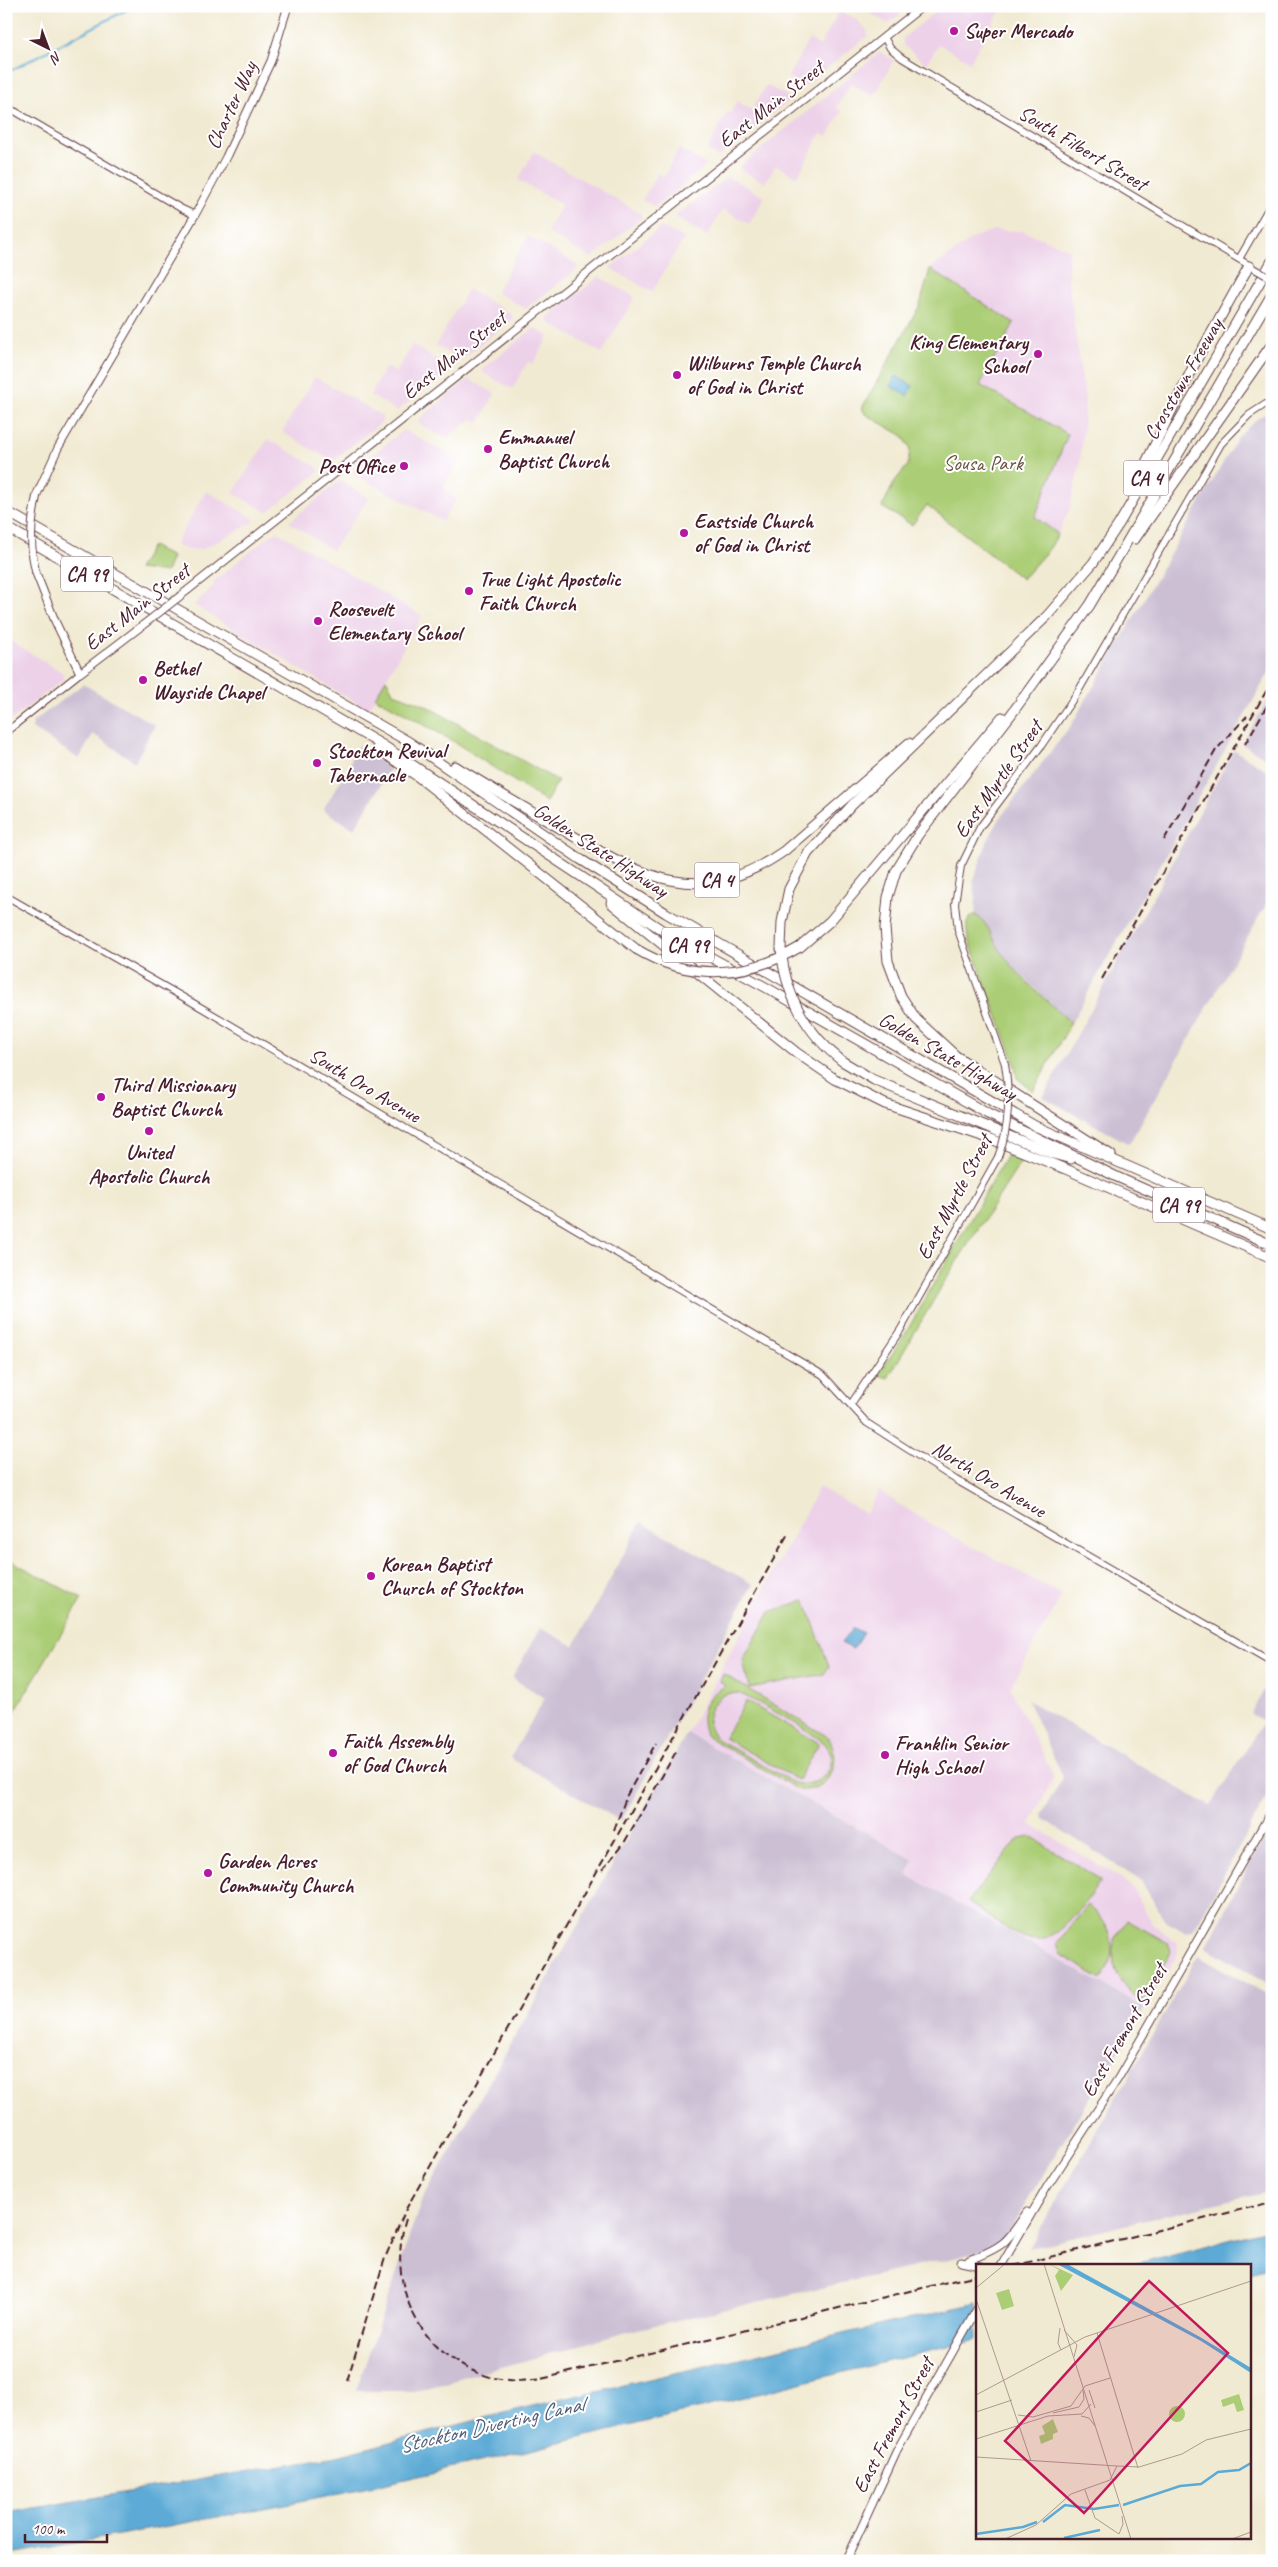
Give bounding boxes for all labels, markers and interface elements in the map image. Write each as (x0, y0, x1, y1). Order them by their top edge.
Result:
place label: Super Mercado (964, 18, 1075, 44)
north arrow (22, 22, 72, 72)
marker: Super Mercado (948, 25, 960, 37)
text: N (46, 48, 65, 68)
street label: East Main Street (713, 53, 831, 153)
street label: Charter Way (199, 55, 263, 153)
street label: South Filbert Street (1014, 99, 1155, 198)
street label: East Main Street (397, 303, 514, 405)
street label: Crosstown Freeway (1138, 312, 1229, 444)
place label: King Elementary School (909, 329, 1032, 379)
marker: King Elementary School (1032, 348, 1044, 360)
place label: Wilburns Temple Church of God in Christ (687, 350, 862, 400)
marker: Wilburns Temple Church of God in Christ (671, 369, 683, 381)
place label: Emmanuel Baptist Church (498, 424, 610, 474)
marker: Emmanuel Baptist Church (482, 443, 494, 455)
park label: Sousa Park (943, 450, 1024, 476)
place label: Post Office (318, 453, 396, 479)
marker: Post Office (398, 460, 410, 472)
road number: CA 4 (1124, 460, 1168, 496)
place label: Eastside Church of God in Christ (694, 508, 815, 558)
marker: Eastside Church of God in Christ (678, 527, 690, 539)
road number: CA 99 (61, 556, 113, 592)
street label: East Main Street (79, 556, 197, 656)
place label: True Light Apostolic Faith Church (479, 566, 622, 616)
marker: True Light Apostolic Faith Church (463, 585, 475, 597)
place label: Roosevelt Elementary School (328, 596, 466, 646)
marker: Roosevelt Elementary School (312, 615, 324, 627)
place label: Bethel Wayside Chapel (153, 655, 268, 705)
marker: Bethel Wayside Chapel (137, 674, 149, 686)
street label: East Myrtle Street (948, 713, 1050, 843)
place label: Stockton Revival Tabernacle (327, 738, 450, 788)
marker: Stockton Revival Tabernacle (311, 757, 323, 769)
street label: Golden State Highway (529, 797, 675, 904)
road number: CA 4 (694, 862, 740, 898)
road number: CA 99 (662, 928, 714, 962)
street label: Golden State Highway (874, 1006, 1023, 1107)
street label: South Oro Avenue (304, 1042, 427, 1129)
place label: Third Missionary Baptist Church (111, 1072, 237, 1122)
marker: Third Missionary Baptist Church (95, 1091, 107, 1103)
marker: United Apostolic Church (143, 1125, 155, 1137)
street label: East Myrtle Street (910, 1128, 999, 1264)
place label: United Apostolic Church (88, 1139, 211, 1189)
road number: CA 99 (1153, 1188, 1205, 1222)
street label: North Oro Avenue (927, 1435, 1052, 1524)
place label: Korean Baptist Church of Stockton (381, 1551, 524, 1601)
marker: Korean Baptist Church of Stockton (365, 1570, 377, 1582)
place label: Faith Assembly of God Church (343, 1728, 455, 1778)
place label: Franklin Senior High School (895, 1730, 1010, 1780)
marker: Faith Assembly of God Church (327, 1747, 339, 1759)
marker: Franklin Senior High School (879, 1749, 891, 1761)
place label: Garden Acres Community Church (218, 1848, 355, 1899)
marker: Garden Acres Community Church (202, 1867, 214, 1879)
street label: East Fremont Street (1075, 1956, 1174, 2101)
inset map (976, 2264, 1250, 2540)
street label: East Fremont Street (846, 2350, 941, 2497)
water label: Stockton Diverting Canal (396, 2388, 593, 2460)
scale bar (25, 2512, 108, 2544)
text: 100 m (32, 2520, 66, 2539)

